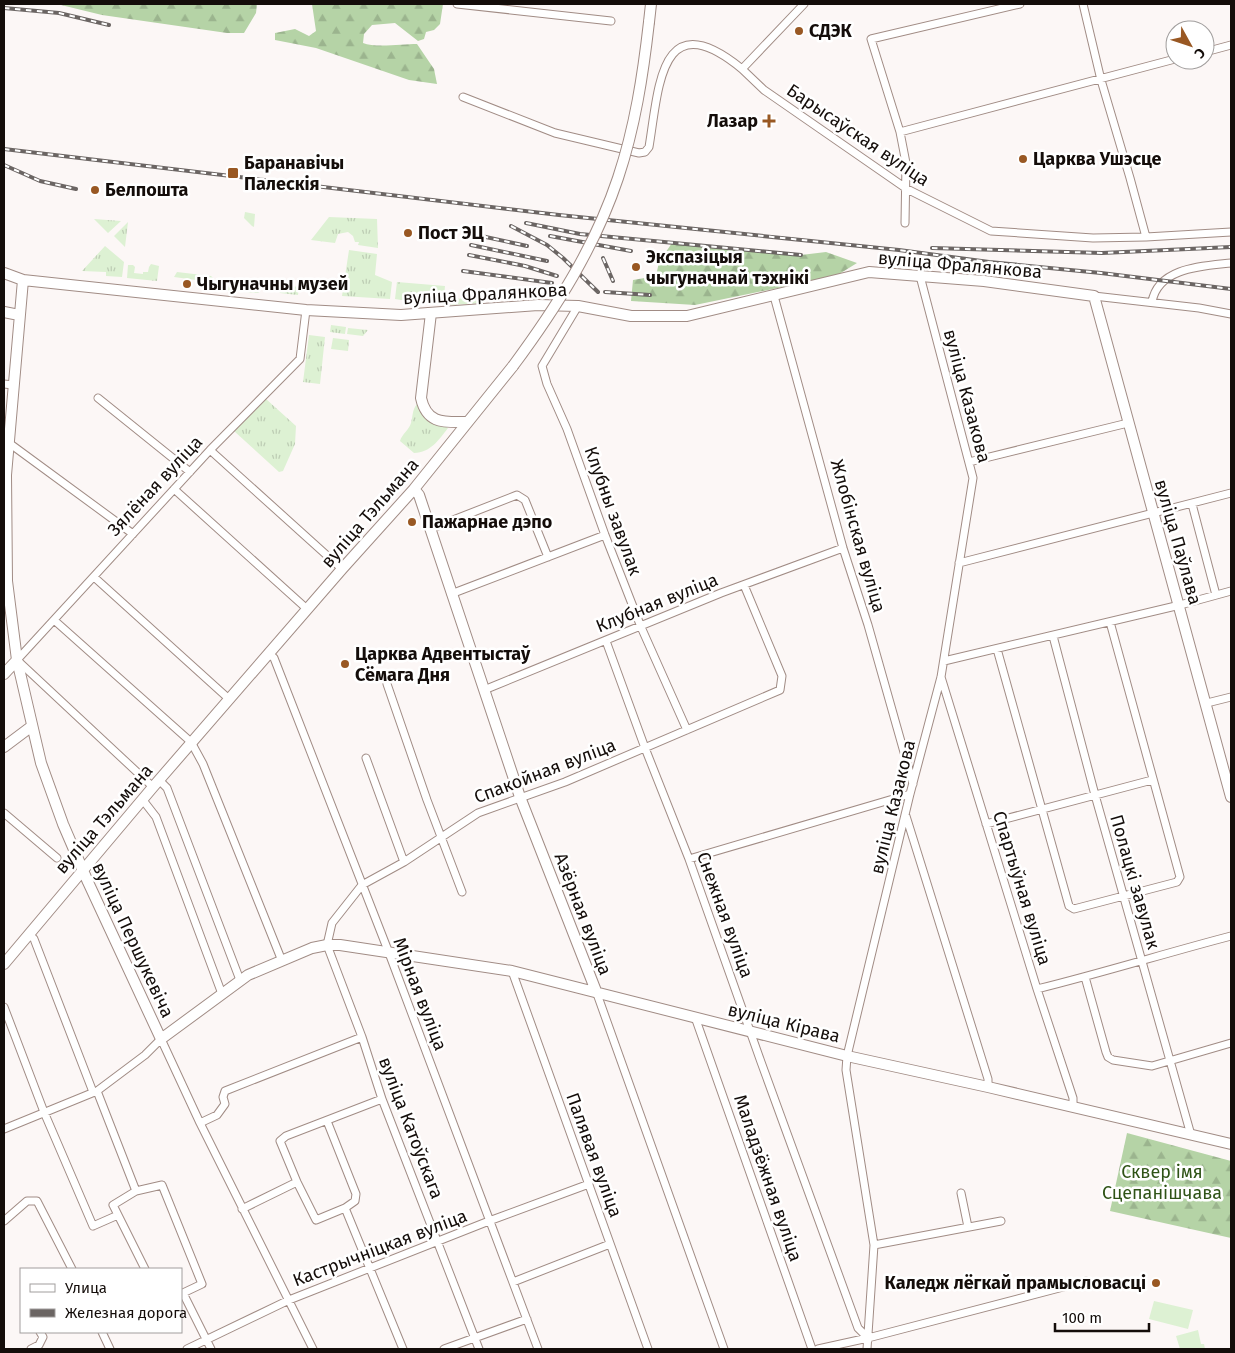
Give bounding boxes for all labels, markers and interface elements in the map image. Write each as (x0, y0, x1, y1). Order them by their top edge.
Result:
place label: СДЭК (809, 20, 852, 42)
north arrow (1165, 20, 1215, 70)
marker: СДЭК (793, 25, 805, 37)
text: С (1190, 44, 1209, 62)
street label: Барысаўская вуліца (782, 79, 934, 191)
place label: Лазар (707, 110, 758, 132)
marker: Лазар (762, 114, 776, 128)
place label: Царква Ушэсце (1033, 148, 1162, 170)
place label: Баранавічы Палескія (244, 152, 344, 195)
marker: Царква Ушэсце (1017, 153, 1029, 165)
marker: Баранавічы Палескія (226, 166, 240, 180)
place label: Белпошта (105, 179, 189, 201)
marker: Белпошта (89, 184, 101, 196)
place label: Пост ЭЦ (418, 222, 485, 244)
marker: Пост ЭЦ (402, 227, 414, 239)
place label: Экспазіцыя чыгуначнай тэхнікі (646, 246, 809, 289)
street label: вуліца Фралянкова (877, 247, 1043, 283)
marker: Экспазіцыя чыгуначнай тэхнікі (630, 261, 642, 273)
place label: Чыгуначны музей (197, 273, 348, 295)
marker: Чыгуначны музей (181, 278, 193, 290)
street label: вуліца Фралянкова (402, 279, 568, 309)
street label: вуліца Казакова (939, 327, 995, 465)
street label: Зялёная вуліца (103, 431, 207, 541)
street label: Клубны завулак (579, 444, 647, 579)
street label: вуліца Тэльмана (316, 454, 424, 572)
street label: Жлобінская вуліца (826, 457, 890, 615)
street label: вуліца Паўлава (1150, 477, 1206, 607)
place label: Пажарнае дэпо (422, 511, 552, 533)
marker: Пажарнае дэпо (406, 516, 418, 528)
street label: Клубная вуліца (593, 569, 721, 637)
place label: Царква Адвентыстаў Сёмага Дня (355, 643, 531, 686)
marker: Царква Адвентыстаў Сёмага Дня (339, 658, 351, 670)
street label: Спакойная вуліца (471, 734, 619, 808)
street label: вуліца Казакова (866, 738, 920, 876)
street label: вуліца Тэльмана (50, 760, 158, 878)
street label: Спартыўная вуліца (988, 808, 1056, 968)
street label: Полацкі завулак (1105, 812, 1165, 952)
street label: Снежная вуліца (692, 849, 758, 981)
street label: Азёрная вуліца (550, 850, 616, 978)
street label: вуліца Першукевіча (87, 859, 179, 1021)
street label: Мірная вуліца (388, 934, 452, 1054)
street label: вуліца Кірава (726, 998, 842, 1048)
street label: вуліца Катоўскага (374, 1054, 448, 1202)
street label: Палявая вуліца (561, 1090, 627, 1220)
street label: Маладзёжная вуліца (729, 1092, 807, 1264)
park label: Сквер імя Сцепанішчава (1102, 1161, 1222, 1204)
street label: Кастрычніцкая вуліца (290, 1205, 470, 1291)
legend (20, 1268, 182, 1333)
place label: Каледж лёгкай прамысловасці (885, 1272, 1146, 1294)
marker: Каледж лёгкай прамысловасці (1150, 1277, 1162, 1289)
text: Улица (65, 1279, 107, 1297)
scale bar (1055, 1300, 1149, 1332)
text: Железная дорога (65, 1304, 187, 1322)
text: 100 m (1062, 1309, 1102, 1327)

